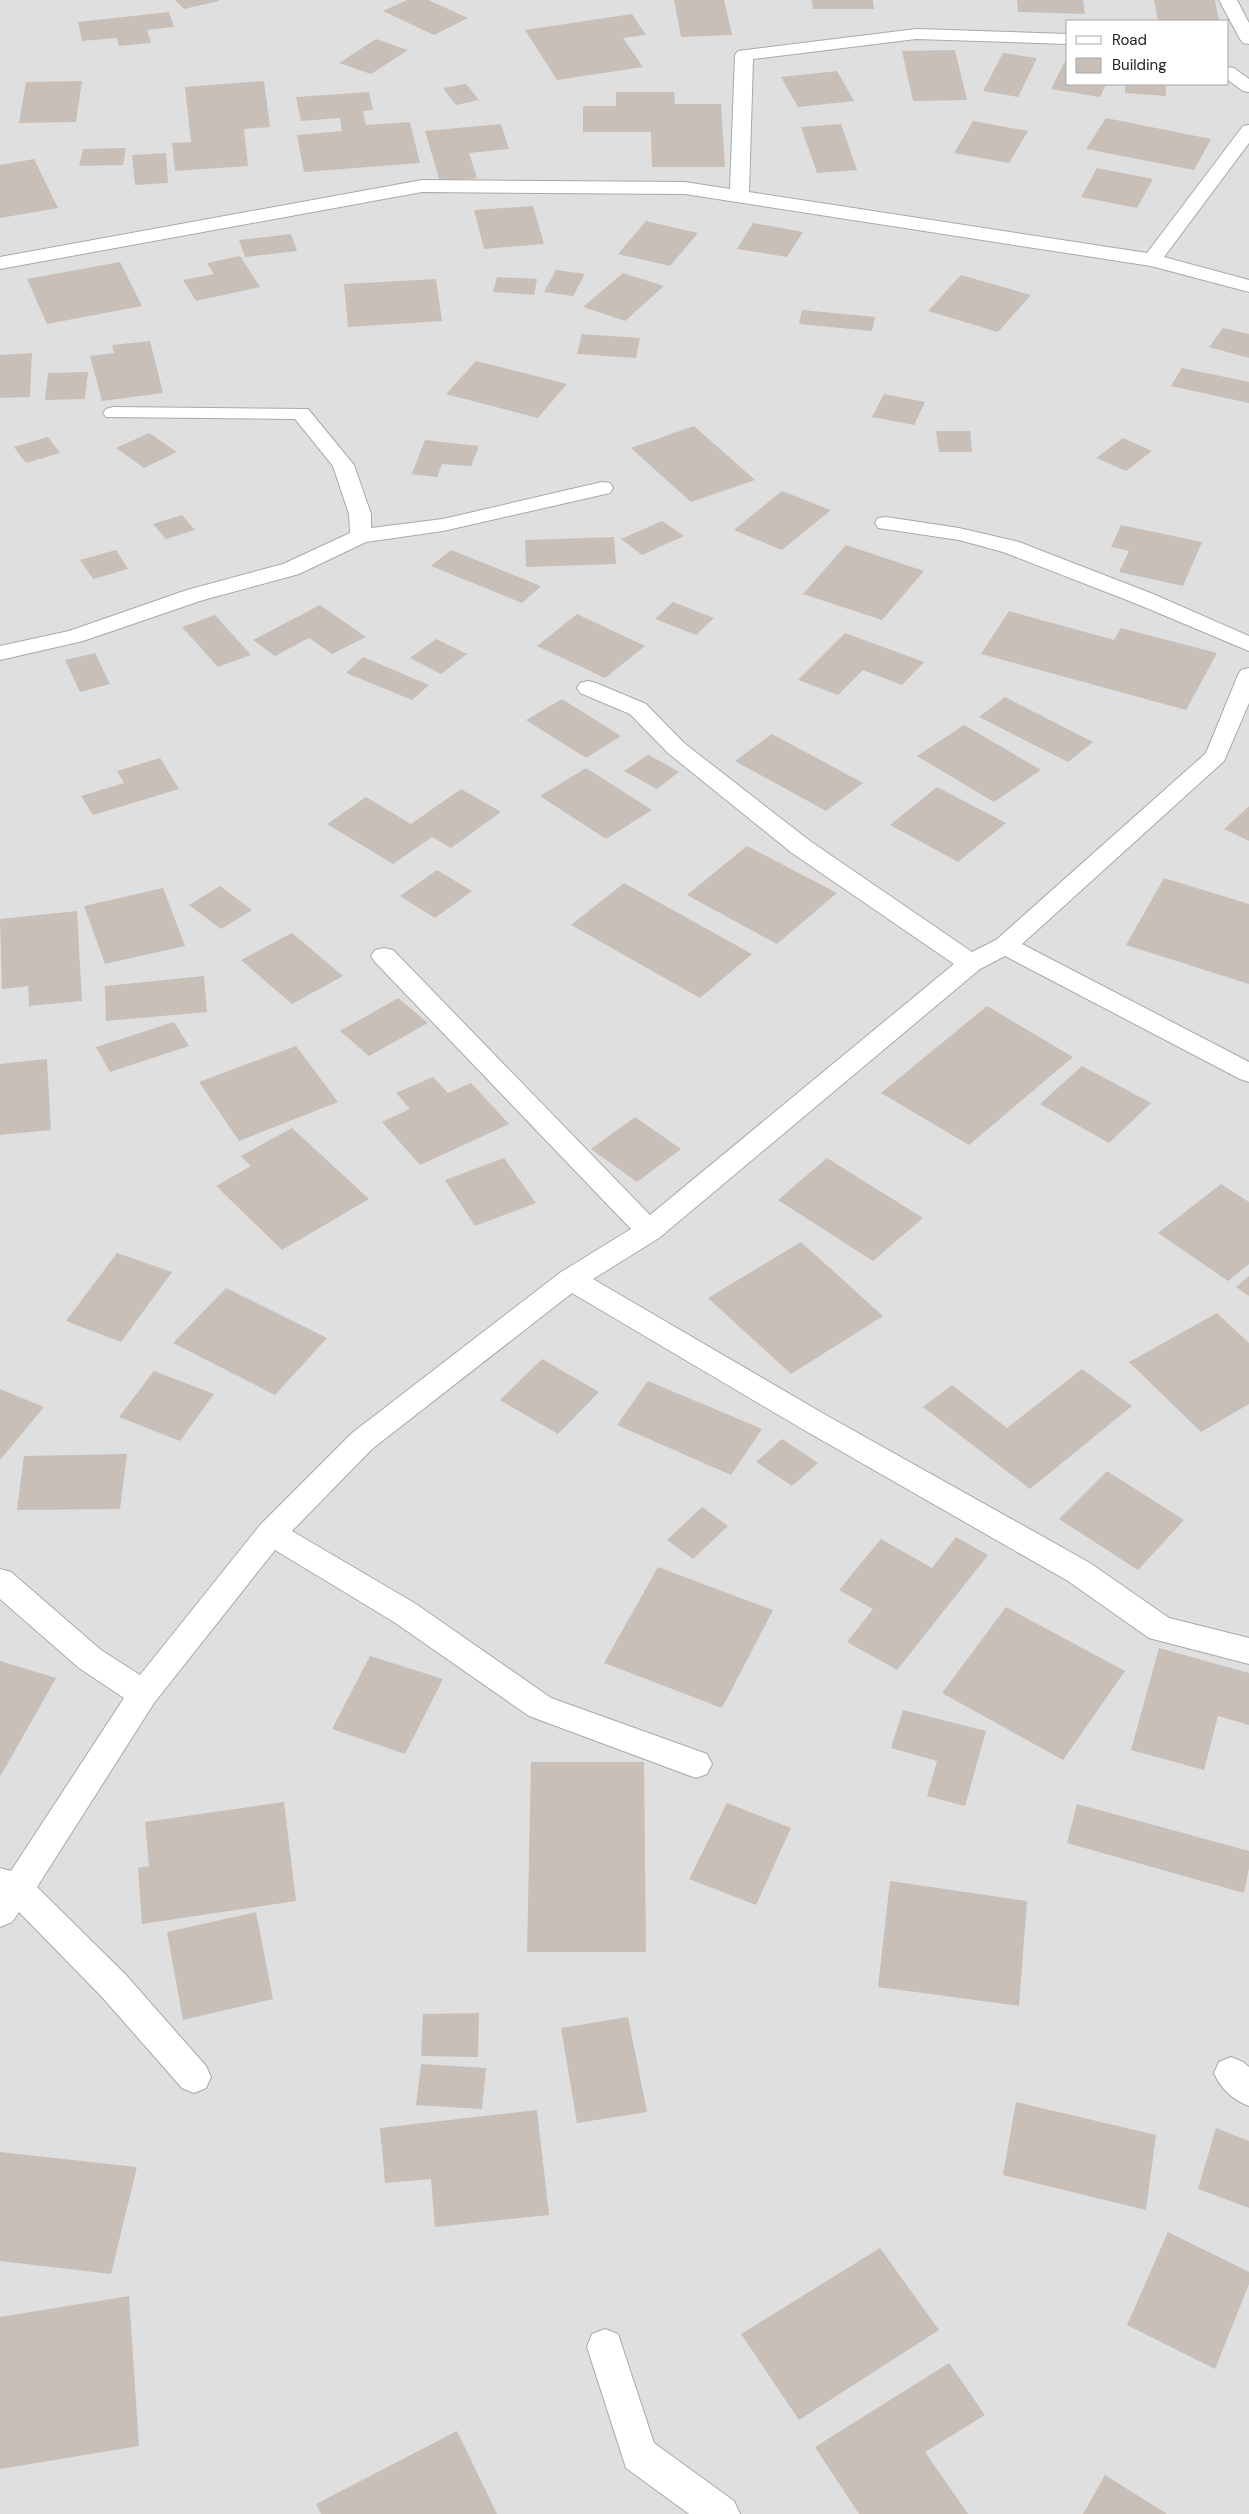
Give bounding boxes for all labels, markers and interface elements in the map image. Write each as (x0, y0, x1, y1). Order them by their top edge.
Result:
legend (1066, 20, 1229, 85)
text: Road (1112, 30, 1147, 50)
text: Building (1112, 55, 1167, 75)

